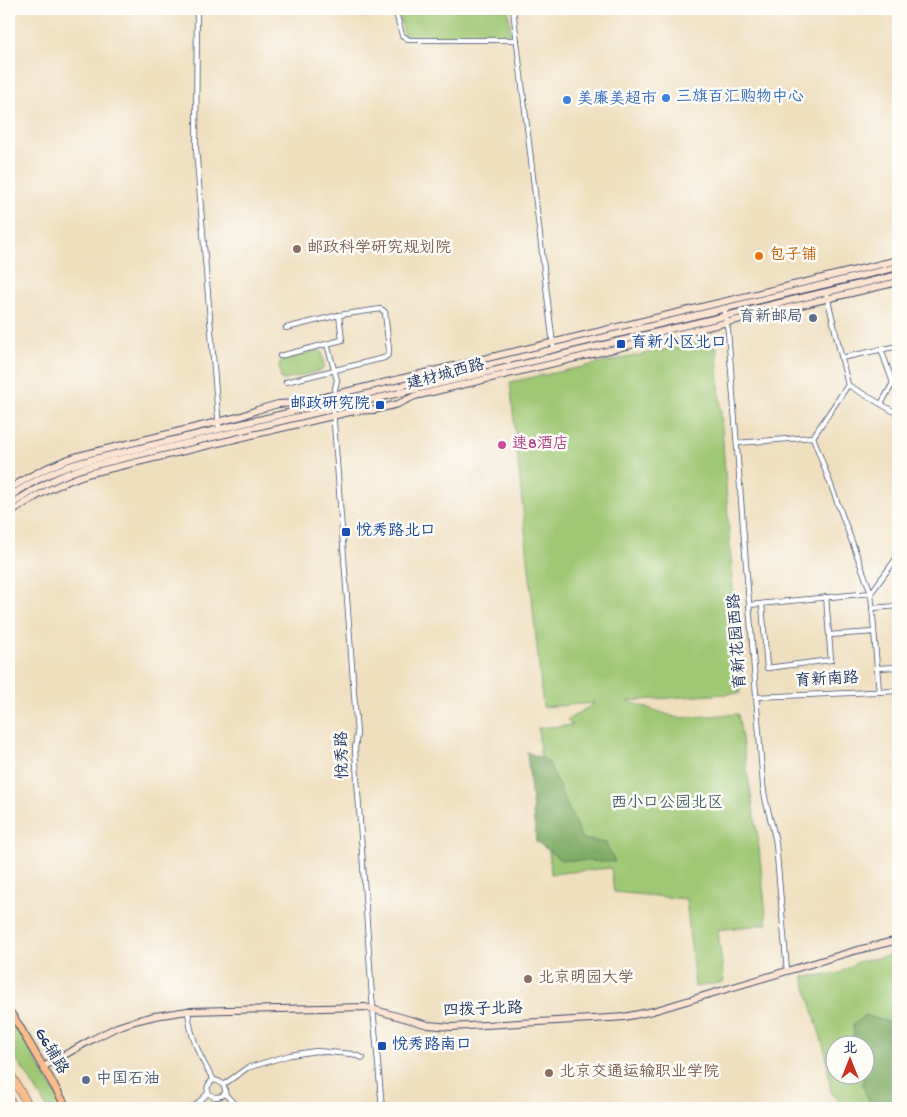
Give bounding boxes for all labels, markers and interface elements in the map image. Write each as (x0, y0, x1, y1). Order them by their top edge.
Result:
place label: 三旗百汇购物中心 (676, 87, 804, 108)
place label: 美廉美超市 (577, 89, 657, 110)
marker: 三旗百汇购物中心 (660, 92, 672, 104)
marker: 美廉美超市 (561, 94, 573, 106)
place label: 邮政科学研究规划院 (307, 238, 451, 259)
marker: 邮政科学研究规划院 (291, 243, 303, 255)
place label: 包子铺 (769, 246, 817, 266)
marker: 包子铺 (753, 250, 765, 262)
place label: 育新邮局 (739, 307, 803, 328)
marker: 育新邮局 (807, 312, 819, 324)
place label: 育新小区北口 (631, 333, 727, 354)
marker: 育新小区北口 (615, 338, 627, 350)
street label: 建材城西路 (404, 355, 487, 396)
place label: 邮政研究院 (290, 394, 370, 415)
marker: 邮政研究院 (374, 399, 386, 411)
place label: 速8酒店 (512, 434, 569, 455)
marker: 速8酒店 (496, 439, 508, 451)
place label: 悦秀路北口 (356, 521, 436, 542)
marker: 悦秀路北口 (340, 526, 352, 538)
street label: 育新花园西路 (724, 592, 752, 690)
street label: 育新南路 (794, 668, 859, 692)
street label: 悦秀路 (332, 731, 354, 779)
park label: 西小口公园北区 (611, 794, 723, 814)
place label: 北京明园大学 (538, 968, 634, 989)
marker: 北京明园大学 (522, 973, 534, 985)
street label: 四拨子北路 (443, 998, 523, 1022)
street label: G6辅路 (29, 1025, 73, 1078)
north arrow (824, 1034, 874, 1084)
place label: 悦秀路南口 (392, 1035, 472, 1056)
marker: 悦秀路南口 (376, 1040, 388, 1052)
text: 北 (843, 1041, 857, 1058)
place label: 北京交通运输职业学院 (559, 1062, 719, 1083)
marker: 北京交通运输职业学院 (543, 1067, 555, 1079)
place label: 中国石油 (96, 1069, 160, 1090)
marker: 中国石油 (80, 1074, 92, 1086)

